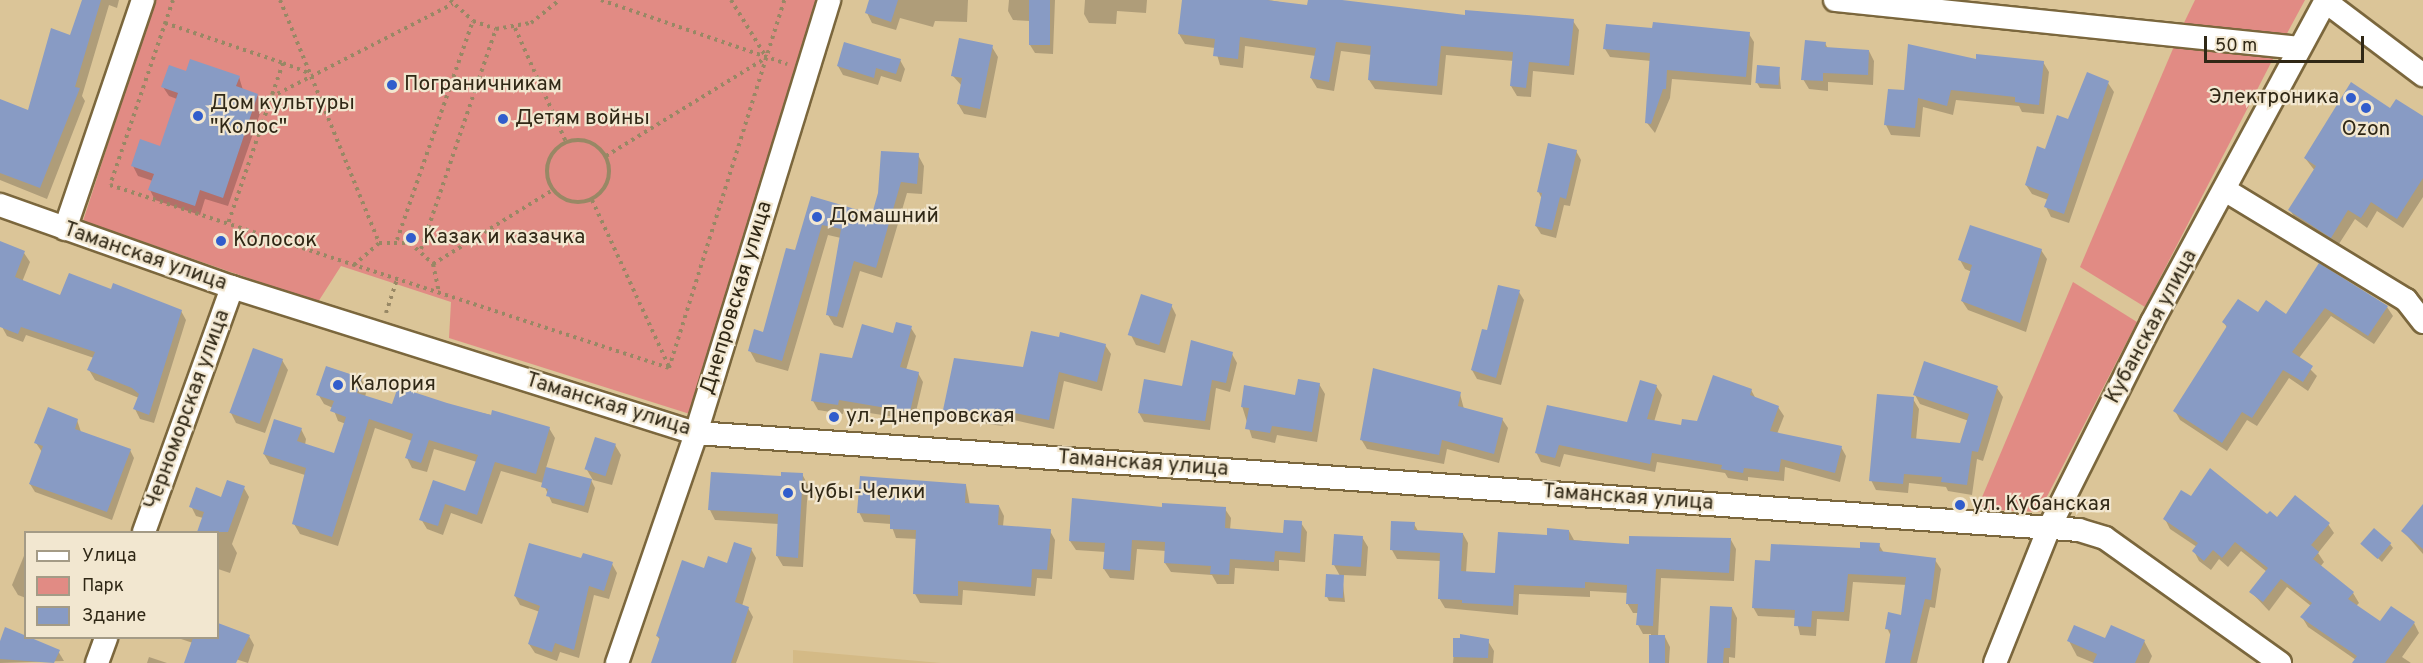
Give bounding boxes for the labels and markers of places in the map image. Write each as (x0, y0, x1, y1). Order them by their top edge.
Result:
place label: Пограничникам (404, 72, 562, 98)
marker: Пограничникам (385, 78, 399, 92)
place label: Электроника (2208, 85, 2339, 111)
place label: Дом культуры "Колос" (210, 91, 355, 141)
marker: Электроника (2344, 91, 2358, 105)
marker: Ozon (2359, 101, 2373, 115)
place label: Детям войны (515, 106, 650, 132)
marker: Дом культуры "Колос" (191, 109, 205, 123)
marker: Детям войны (496, 112, 510, 126)
place label: Ozon (2342, 117, 2390, 143)
place label: Домашний (829, 204, 939, 230)
marker: Домашний (810, 210, 824, 224)
place label: Казак и казачка (423, 225, 585, 251)
place label: Колосок (233, 228, 317, 254)
marker: Казак и казачка (404, 231, 418, 245)
marker: Колосок (214, 234, 228, 248)
place label: Калория (350, 372, 436, 398)
marker: Калория (331, 378, 345, 392)
place label: ул. Днепровская (846, 404, 1015, 430)
marker: ул. Днепровская (827, 410, 841, 424)
place label: Чубы-Челки (800, 480, 925, 506)
marker: Чубы-Челки (781, 486, 795, 500)
place label: ул. Кубанская (1972, 492, 2111, 518)
marker: ул. Кубанская (1953, 498, 1967, 512)

